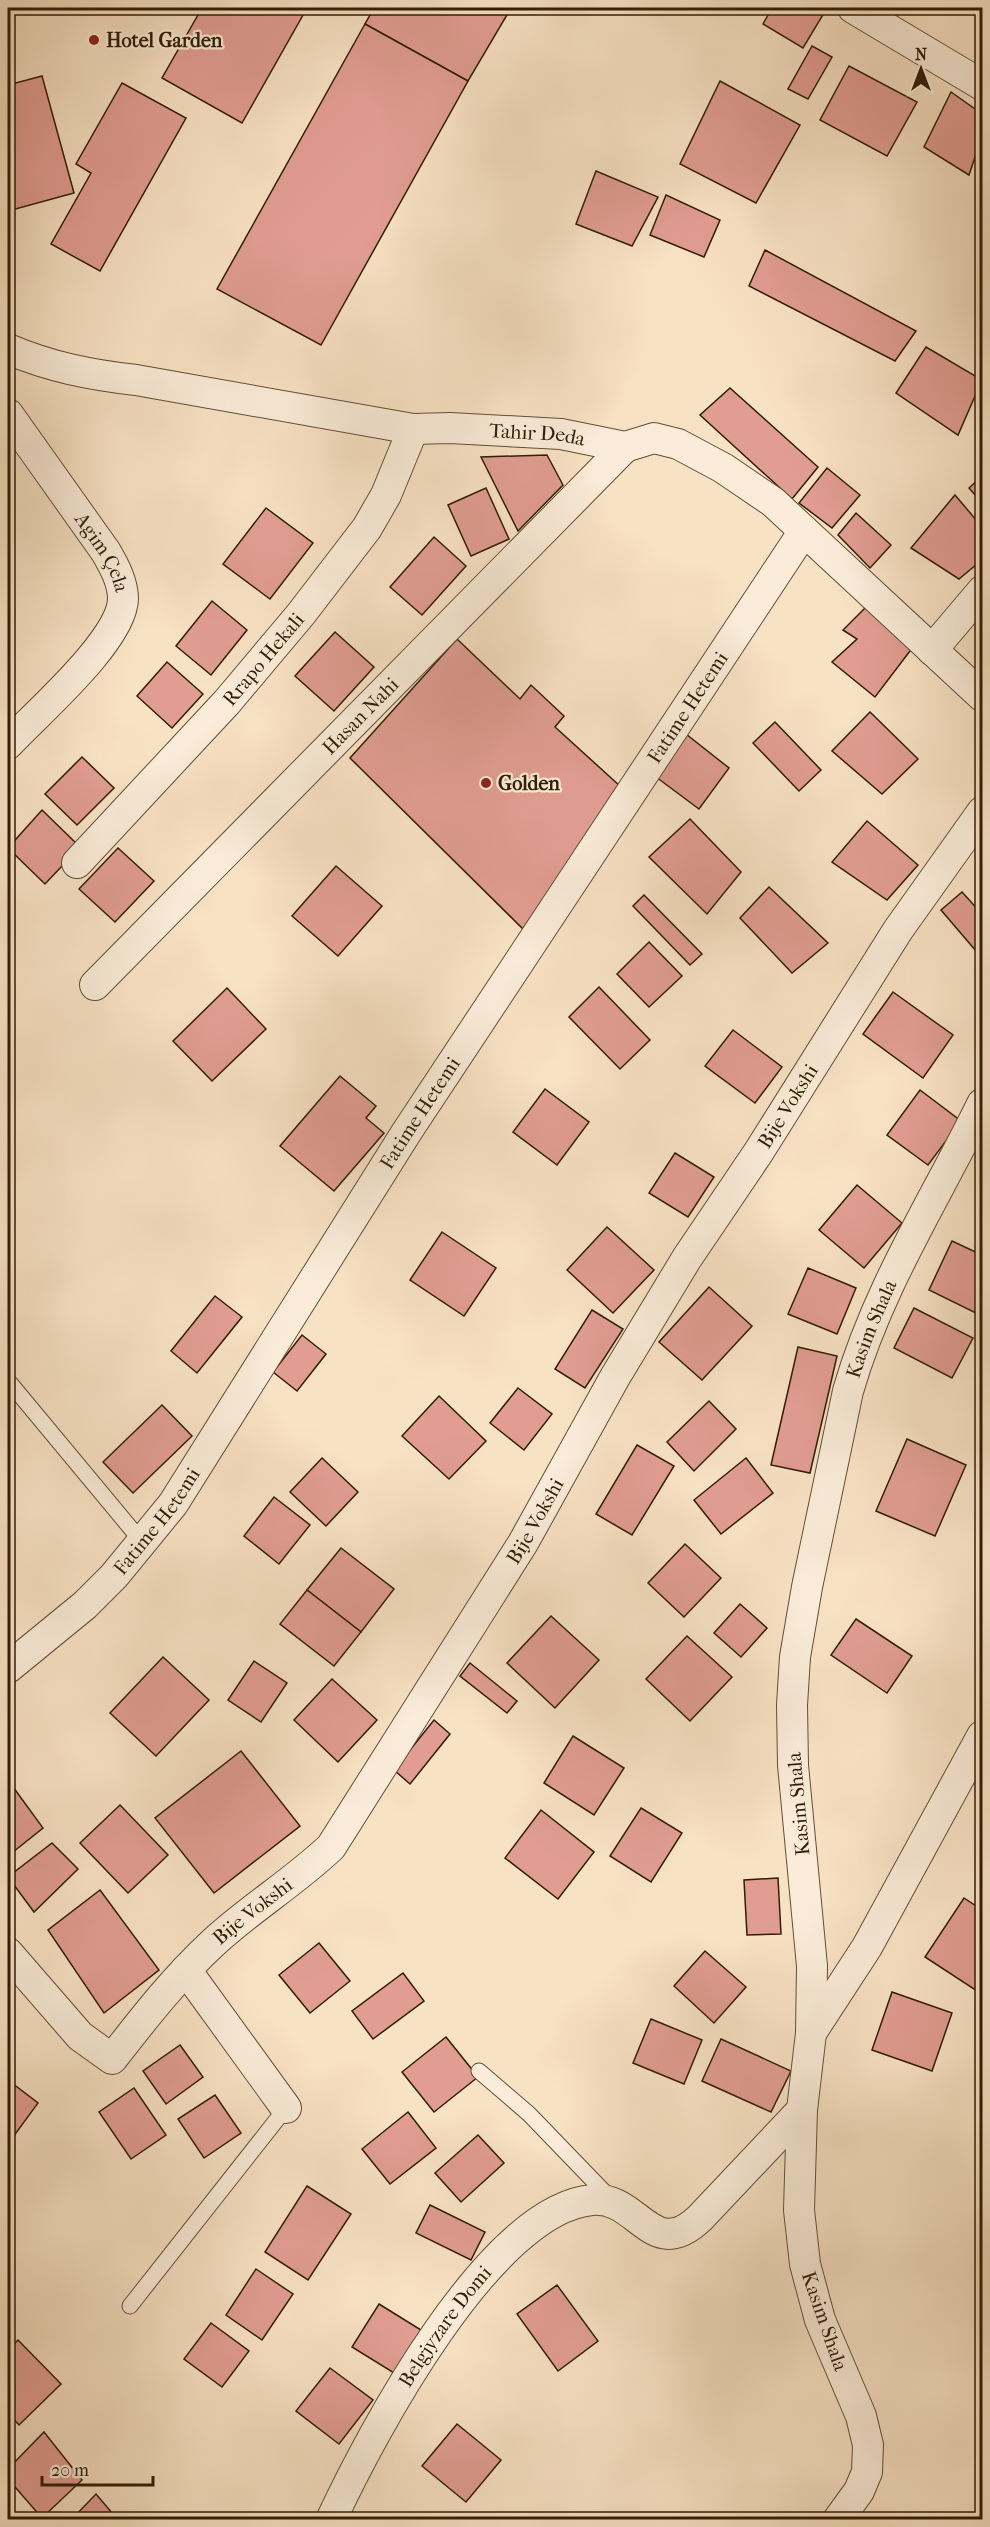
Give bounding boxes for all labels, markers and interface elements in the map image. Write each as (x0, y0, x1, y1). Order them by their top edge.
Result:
place label: Hotel Garden (106, 29, 223, 52)
marker: Hotel Garden (87, 33, 101, 47)
north arrow (891, 39, 951, 99)
text: N (915, 45, 928, 64)
street label: Tahir Deda (489, 419, 588, 451)
street label: Agim Çela (69, 508, 134, 595)
street label: Rrapo Hekali (218, 608, 309, 711)
street label: Fatime Hetemi (643, 647, 733, 768)
street label: Hasan Nahi (318, 673, 404, 759)
place label: Golden (498, 772, 560, 795)
marker: Golden (479, 776, 493, 790)
street label: Fatime Hetemi (375, 1053, 465, 1173)
street label: Bije Vokshi (753, 1060, 823, 1153)
street label: Kasim Shala (842, 1276, 902, 1381)
street label: Fatime Hetemi (109, 1464, 205, 1580)
street label: Bije Vokshi (502, 1474, 569, 1568)
street label: Kasim Shala (782, 1750, 814, 1857)
street label: Bije Vokshi (208, 1873, 297, 1950)
street label: Belgjyzare Domi (394, 2261, 496, 2391)
street label: Kasim Shala (797, 2268, 853, 2375)
scale bar (42, 2449, 153, 2487)
text: 20 m (51, 2460, 89, 2481)

